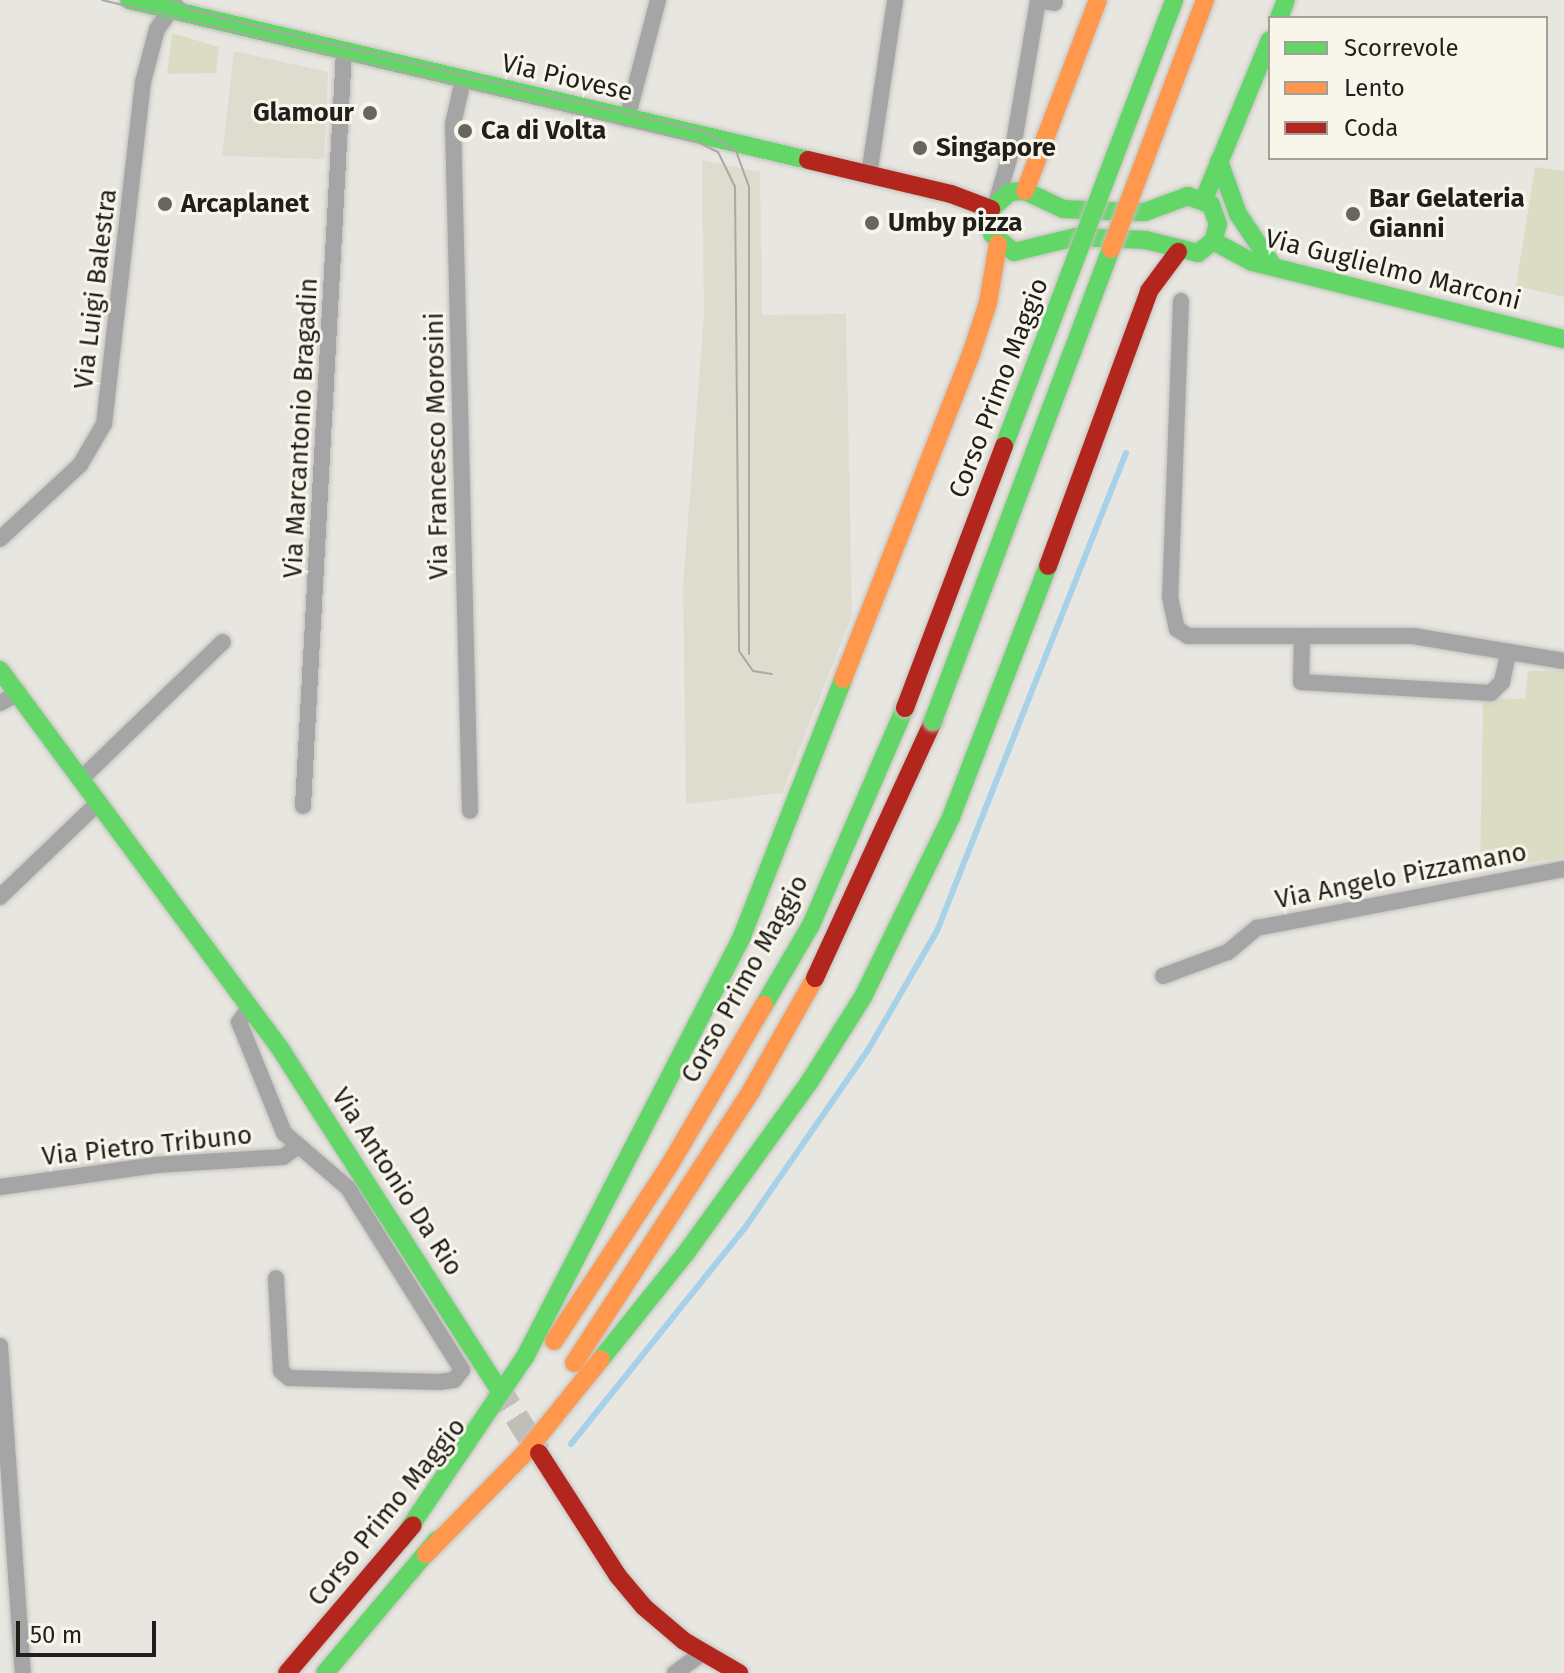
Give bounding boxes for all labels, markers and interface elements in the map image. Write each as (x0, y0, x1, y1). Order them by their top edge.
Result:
legend (1268, 16, 1548, 160)
text: Scorrevole (1344, 34, 1459, 62)
street label: Via Piovese (498, 48, 636, 108)
text: Lento (1344, 74, 1405, 102)
place label: Glamour (253, 97, 354, 129)
marker: Glamour (361, 104, 379, 122)
text: Coda (1344, 114, 1398, 142)
place label: Ca di Volta (481, 115, 606, 147)
marker: Ca di Volta (456, 122, 474, 140)
place label: Singapore (936, 132, 1056, 164)
marker: Singapore (911, 139, 929, 157)
place label: Bar Gelateria Gianni (1369, 183, 1525, 244)
street label: Via Luigi Balestra (68, 187, 124, 391)
place label: Arcaplanet (181, 188, 309, 220)
marker: Arcaplanet (156, 195, 174, 213)
marker: Bar Gelateria Gianni (1344, 205, 1362, 223)
place label: Umby pizza (888, 207, 1022, 239)
marker: Umby pizza (863, 214, 881, 232)
street label: Via Guglielmo Marconi (1262, 223, 1524, 317)
street label: Corso Primo Maggio (943, 274, 1055, 502)
street label: Via Marcantonio Bragadin (278, 277, 324, 579)
street label: Via Francesco Morosini (419, 312, 455, 580)
street label: Via Angelo Pizzamano (1273, 836, 1529, 916)
street label: Corso Primo Maggio (675, 870, 815, 1088)
street label: Via Antonio Da Rio (325, 1082, 469, 1282)
street label: Via Pietro Tribuno (40, 1119, 254, 1173)
street label: Corso Primo Maggio (302, 1412, 472, 1612)
scale bar (20, 1605, 160, 1655)
text: 50 m (30, 1621, 82, 1649)

